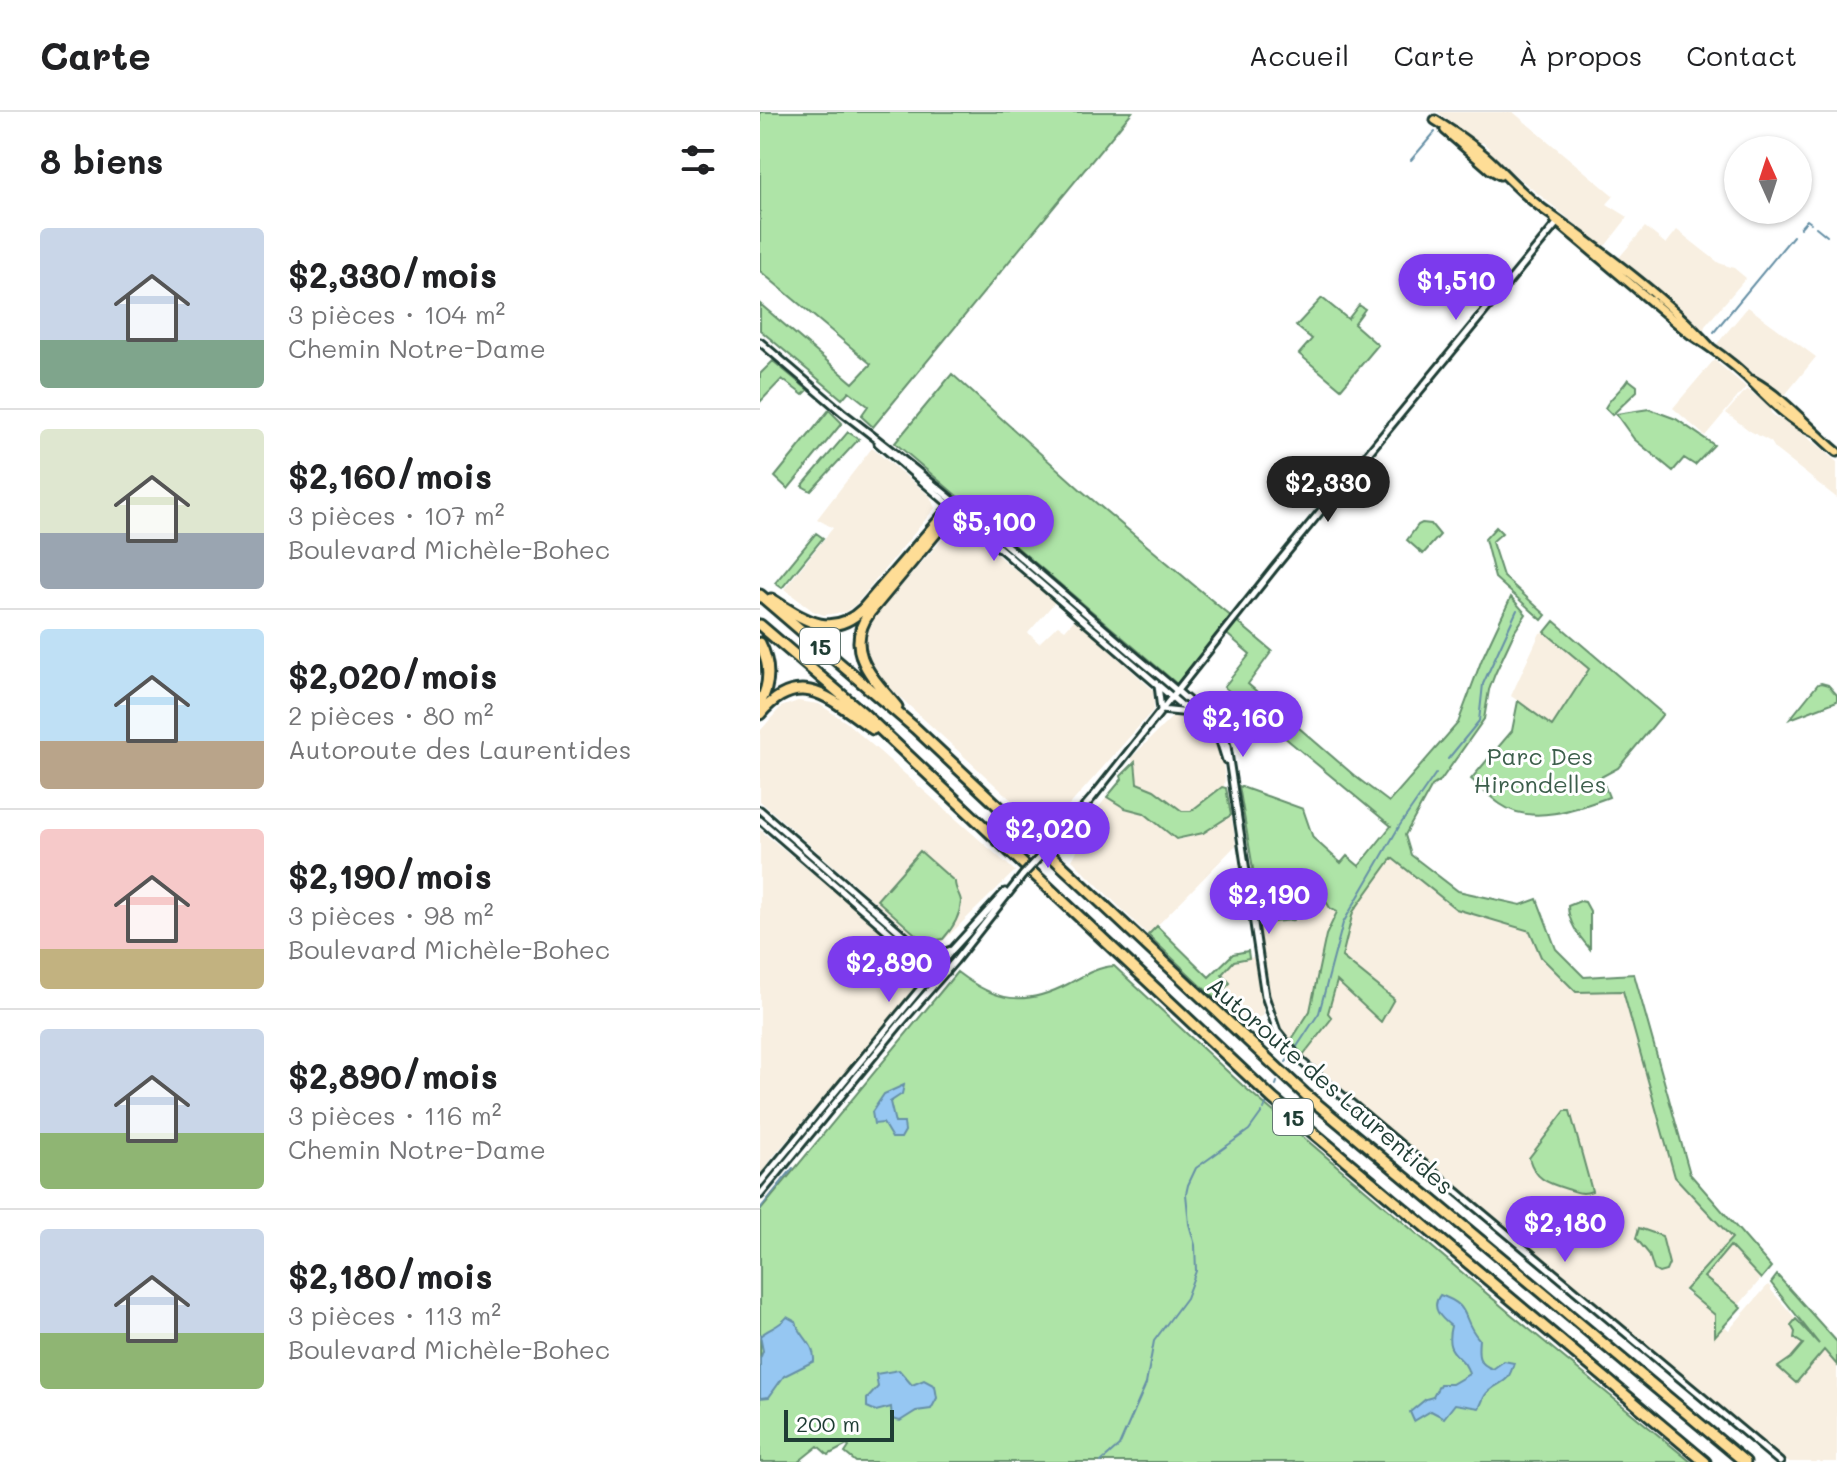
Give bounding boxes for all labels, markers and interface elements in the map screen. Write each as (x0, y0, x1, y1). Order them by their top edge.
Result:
text: Carte (40, 30, 151, 80)
text: Accueil (1249, 37, 1349, 73)
text: Carte (1393, 37, 1475, 73)
text: À propos (1519, 37, 1642, 73)
text: Contact (1686, 37, 1797, 73)
north arrow (1724, 136, 1812, 224)
map controls (1724, 136, 1812, 224)
text: 8 biens (40, 138, 163, 183)
icon: filters (676, 138, 720, 182)
text: $2,330/mois (288, 252, 497, 297)
pin: $1,510 (1391, 254, 1521, 322)
icon: home (104, 260, 200, 356)
text: $1,510 (1417, 263, 1496, 297)
text: 3 pièces · 104 m² (288, 297, 505, 331)
text: Chemin Notre-Dame (288, 331, 546, 365)
text: $2,160/mois (288, 453, 492, 498)
pin: $2,330 (1263, 456, 1393, 524)
icon: home (104, 461, 200, 557)
text: $2,330 (1285, 465, 1371, 499)
pin: $5,100 (929, 495, 1059, 563)
text: 3 pièces · 107 m² (288, 498, 505, 532)
text: $5,100 (952, 504, 1036, 538)
text: Boulevard Michèle-Bohec (288, 532, 610, 566)
road number: 15 (800, 628, 840, 664)
text: $2,020/mois (288, 653, 497, 698)
icon: home (104, 661, 200, 757)
pin: $2,160 (1178, 691, 1308, 759)
text: 2 pièces · 80 m² (288, 698, 494, 732)
text: $2,160 (1202, 700, 1284, 734)
text: Autoroute des Laurentides (288, 732, 631, 766)
park label: Parc Des Hirondelles (1474, 740, 1606, 799)
pin: $2,020 (983, 802, 1113, 870)
text: $2,020 (1005, 811, 1091, 845)
text: $2,190/mois (288, 853, 492, 898)
icon: home (104, 861, 200, 957)
pin: $2,190 (1204, 868, 1334, 936)
text: $2,190 (1228, 877, 1310, 911)
text: 3 pièces · 98 m² (288, 898, 494, 932)
text: Boulevard Michèle-Bohec (288, 932, 610, 966)
pin: $2,890 (824, 936, 954, 1004)
text: $2,890 (845, 945, 933, 979)
street label: Autoroute des Laurentides (1201, 969, 1461, 1201)
text: $2,890/mois (288, 1053, 498, 1098)
icon: home (104, 1061, 200, 1157)
text: 3 pièces · 116 m² (288, 1098, 501, 1132)
road number: 15 (1273, 1099, 1313, 1135)
text: Chemin Notre-Dame (288, 1132, 546, 1166)
pin: $2,180 (1500, 1196, 1630, 1264)
text: $2,180 (1524, 1205, 1606, 1239)
text: $2,180/mois (288, 1253, 493, 1298)
icon: home (104, 1261, 200, 1357)
text: 3 pièces · 113 m² (288, 1298, 501, 1332)
text: Boulevard Michèle-Bohec (288, 1332, 610, 1366)
scale bar (784, 1406, 894, 1442)
text: 200 m (796, 1409, 860, 1438)

